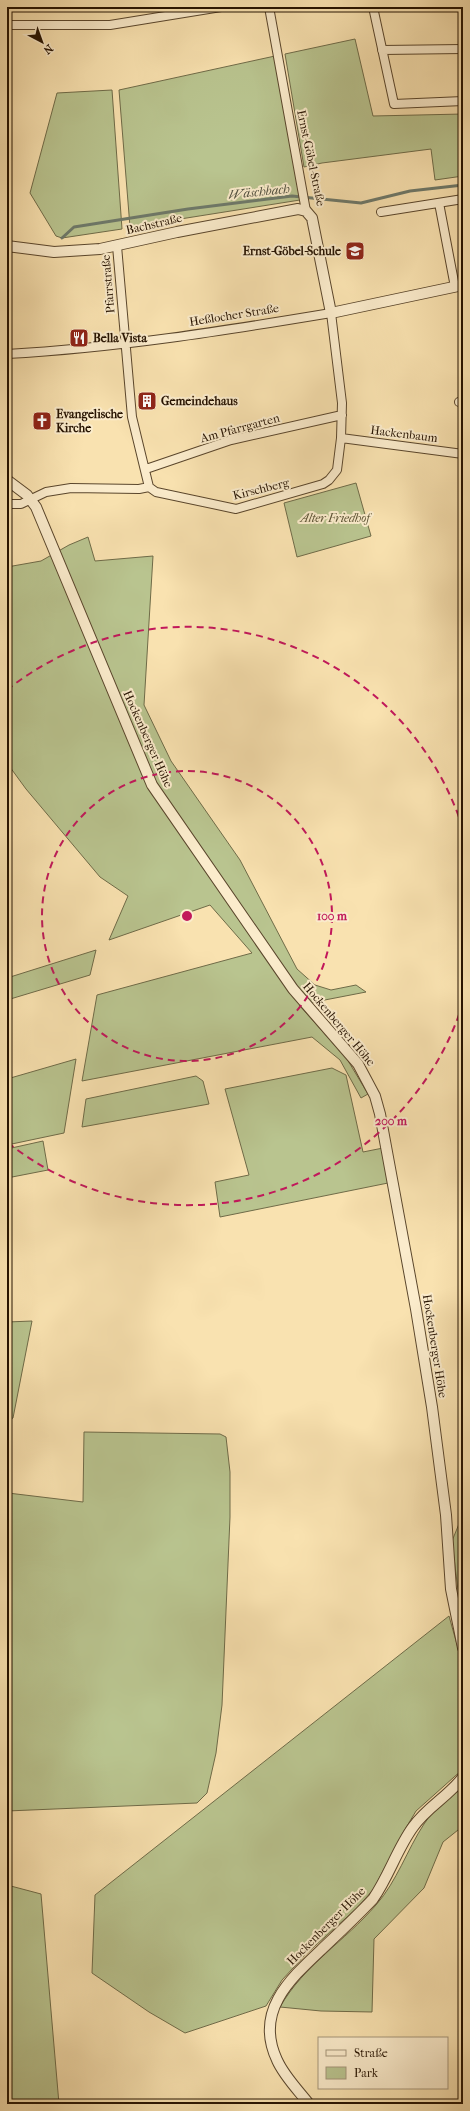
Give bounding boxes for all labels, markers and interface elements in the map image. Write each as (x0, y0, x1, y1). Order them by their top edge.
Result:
north arrow (22, 22, 62, 62)
text: N (40, 42, 56, 57)
street label: Ernst-Göbel-Straße (294, 109, 328, 207)
water label: Wäschbach (228, 181, 291, 202)
street label: Bachstraße (125, 211, 184, 237)
school or university icon: Ernst-Göbel-Schule (344, 240, 366, 262)
place label: Ernst-Göbel-Schule (243, 244, 341, 258)
street label: Pfarrstraße (98, 254, 118, 314)
street label: Heßlocher Straße (188, 301, 280, 329)
restaurant icon: Bella Vista (68, 327, 90, 349)
place label: Bella Vista (93, 331, 147, 345)
building icon: Gemeindehaus (136, 390, 158, 412)
place label: Gemeindehaus (161, 394, 238, 408)
place label: Evangelische Kirche (56, 407, 123, 435)
church icon: Evangelische Kirche (31, 410, 53, 432)
street label: Am Pfarrgarten (198, 411, 281, 446)
street label: Hackenbaum (370, 423, 438, 445)
street label: Kirschberg (231, 475, 291, 503)
park label: Alter Friedhof (298, 511, 372, 525)
street label: Hockenberger Höhe (120, 688, 176, 790)
centre of rings (180, 909, 194, 923)
text: 100 m (317, 909, 348, 923)
street label: Hockenberger Höhe (300, 979, 378, 1069)
text: 200 m (375, 1114, 408, 1128)
street label: Hockenberger Höhe (420, 1293, 450, 1399)
street label: Hockenberger Höhe (284, 1884, 368, 1968)
legend (318, 2037, 448, 2089)
text: Straße (354, 2046, 388, 2060)
text: Park (354, 2066, 379, 2080)

